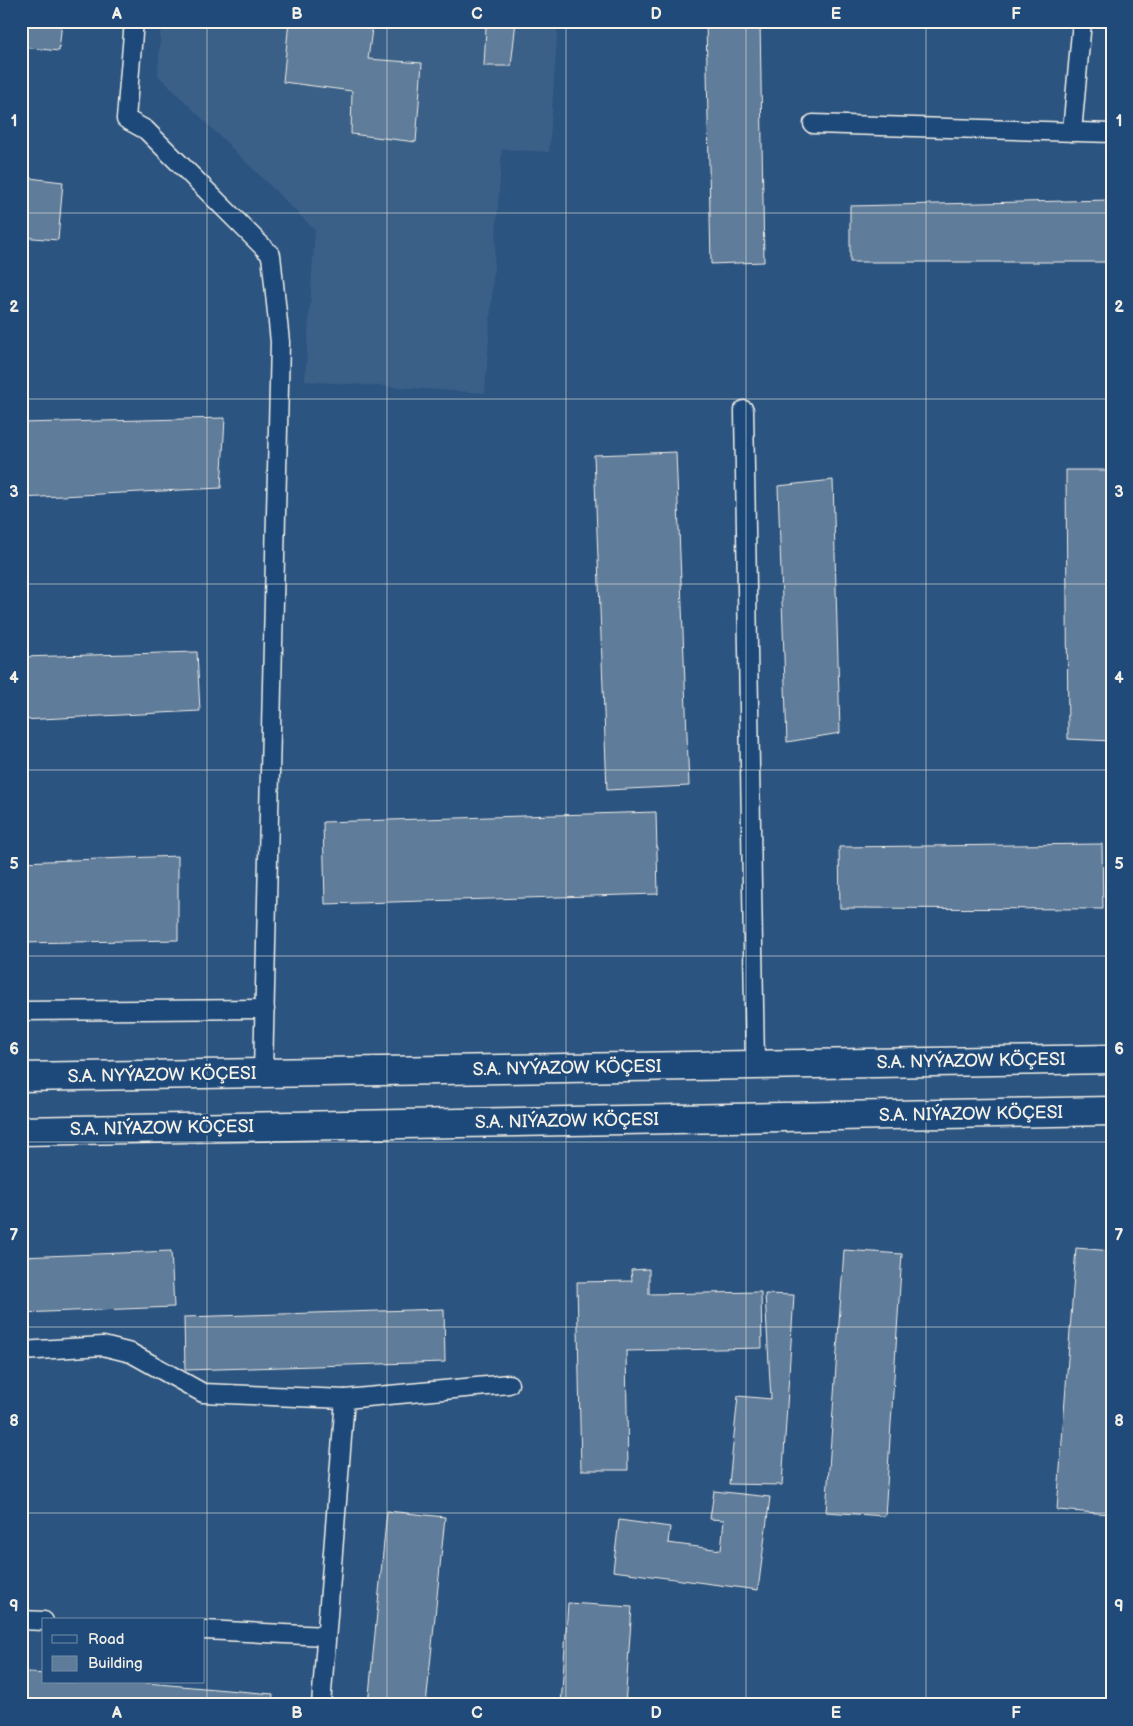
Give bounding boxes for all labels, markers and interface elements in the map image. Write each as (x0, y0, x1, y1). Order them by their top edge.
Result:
text: A (111, 5, 122, 24)
text: B (291, 5, 303, 24)
text: C (471, 5, 483, 24)
text: D (650, 5, 662, 24)
text: E (831, 5, 841, 24)
text: F (1011, 5, 1021, 24)
text: 1 (11, 112, 17, 131)
text: 1 (1116, 112, 1122, 131)
text: 2 (9, 298, 19, 317)
text: 2 (1114, 298, 1124, 317)
text: 3 (9, 483, 19, 502)
text: 3 (1114, 483, 1124, 502)
text: 4 (9, 669, 19, 688)
text: 4 (1114, 669, 1124, 688)
text: 5 (9, 855, 19, 874)
text: 5 (1114, 855, 1124, 874)
text: 6 (9, 1040, 19, 1059)
text: 6 (1114, 1040, 1124, 1059)
street label: S.A. NYÝAZOW KÖÇESI (876, 1047, 1066, 1073)
street label: S.A. NYÝAZOW KÖÇESI (472, 1054, 662, 1080)
street label: S.A. NYÝAZOW KÖÇESI (67, 1061, 257, 1087)
street label: S.A. NIÝAZOW KÖÇESI (879, 1100, 1063, 1126)
street label: S.A. NIÝAZOW KÖÇESI (475, 1107, 659, 1133)
street label: S.A. NIÝAZOW KÖÇESI (70, 1114, 254, 1140)
text: 7 (10, 1226, 19, 1245)
text: 7 (1115, 1226, 1124, 1245)
text: 8 (9, 1412, 19, 1431)
text: 8 (1114, 1412, 1124, 1431)
text: 9 (9, 1597, 19, 1616)
text: 9 (1114, 1597, 1124, 1616)
legend (42, 1618, 205, 1684)
text: Road (88, 1630, 124, 1649)
text: Building (88, 1654, 143, 1673)
text: A (111, 1704, 122, 1723)
text: B (291, 1704, 303, 1723)
text: C (471, 1704, 483, 1723)
text: D (650, 1704, 662, 1723)
text: E (831, 1704, 841, 1723)
text: F (1011, 1704, 1021, 1723)

